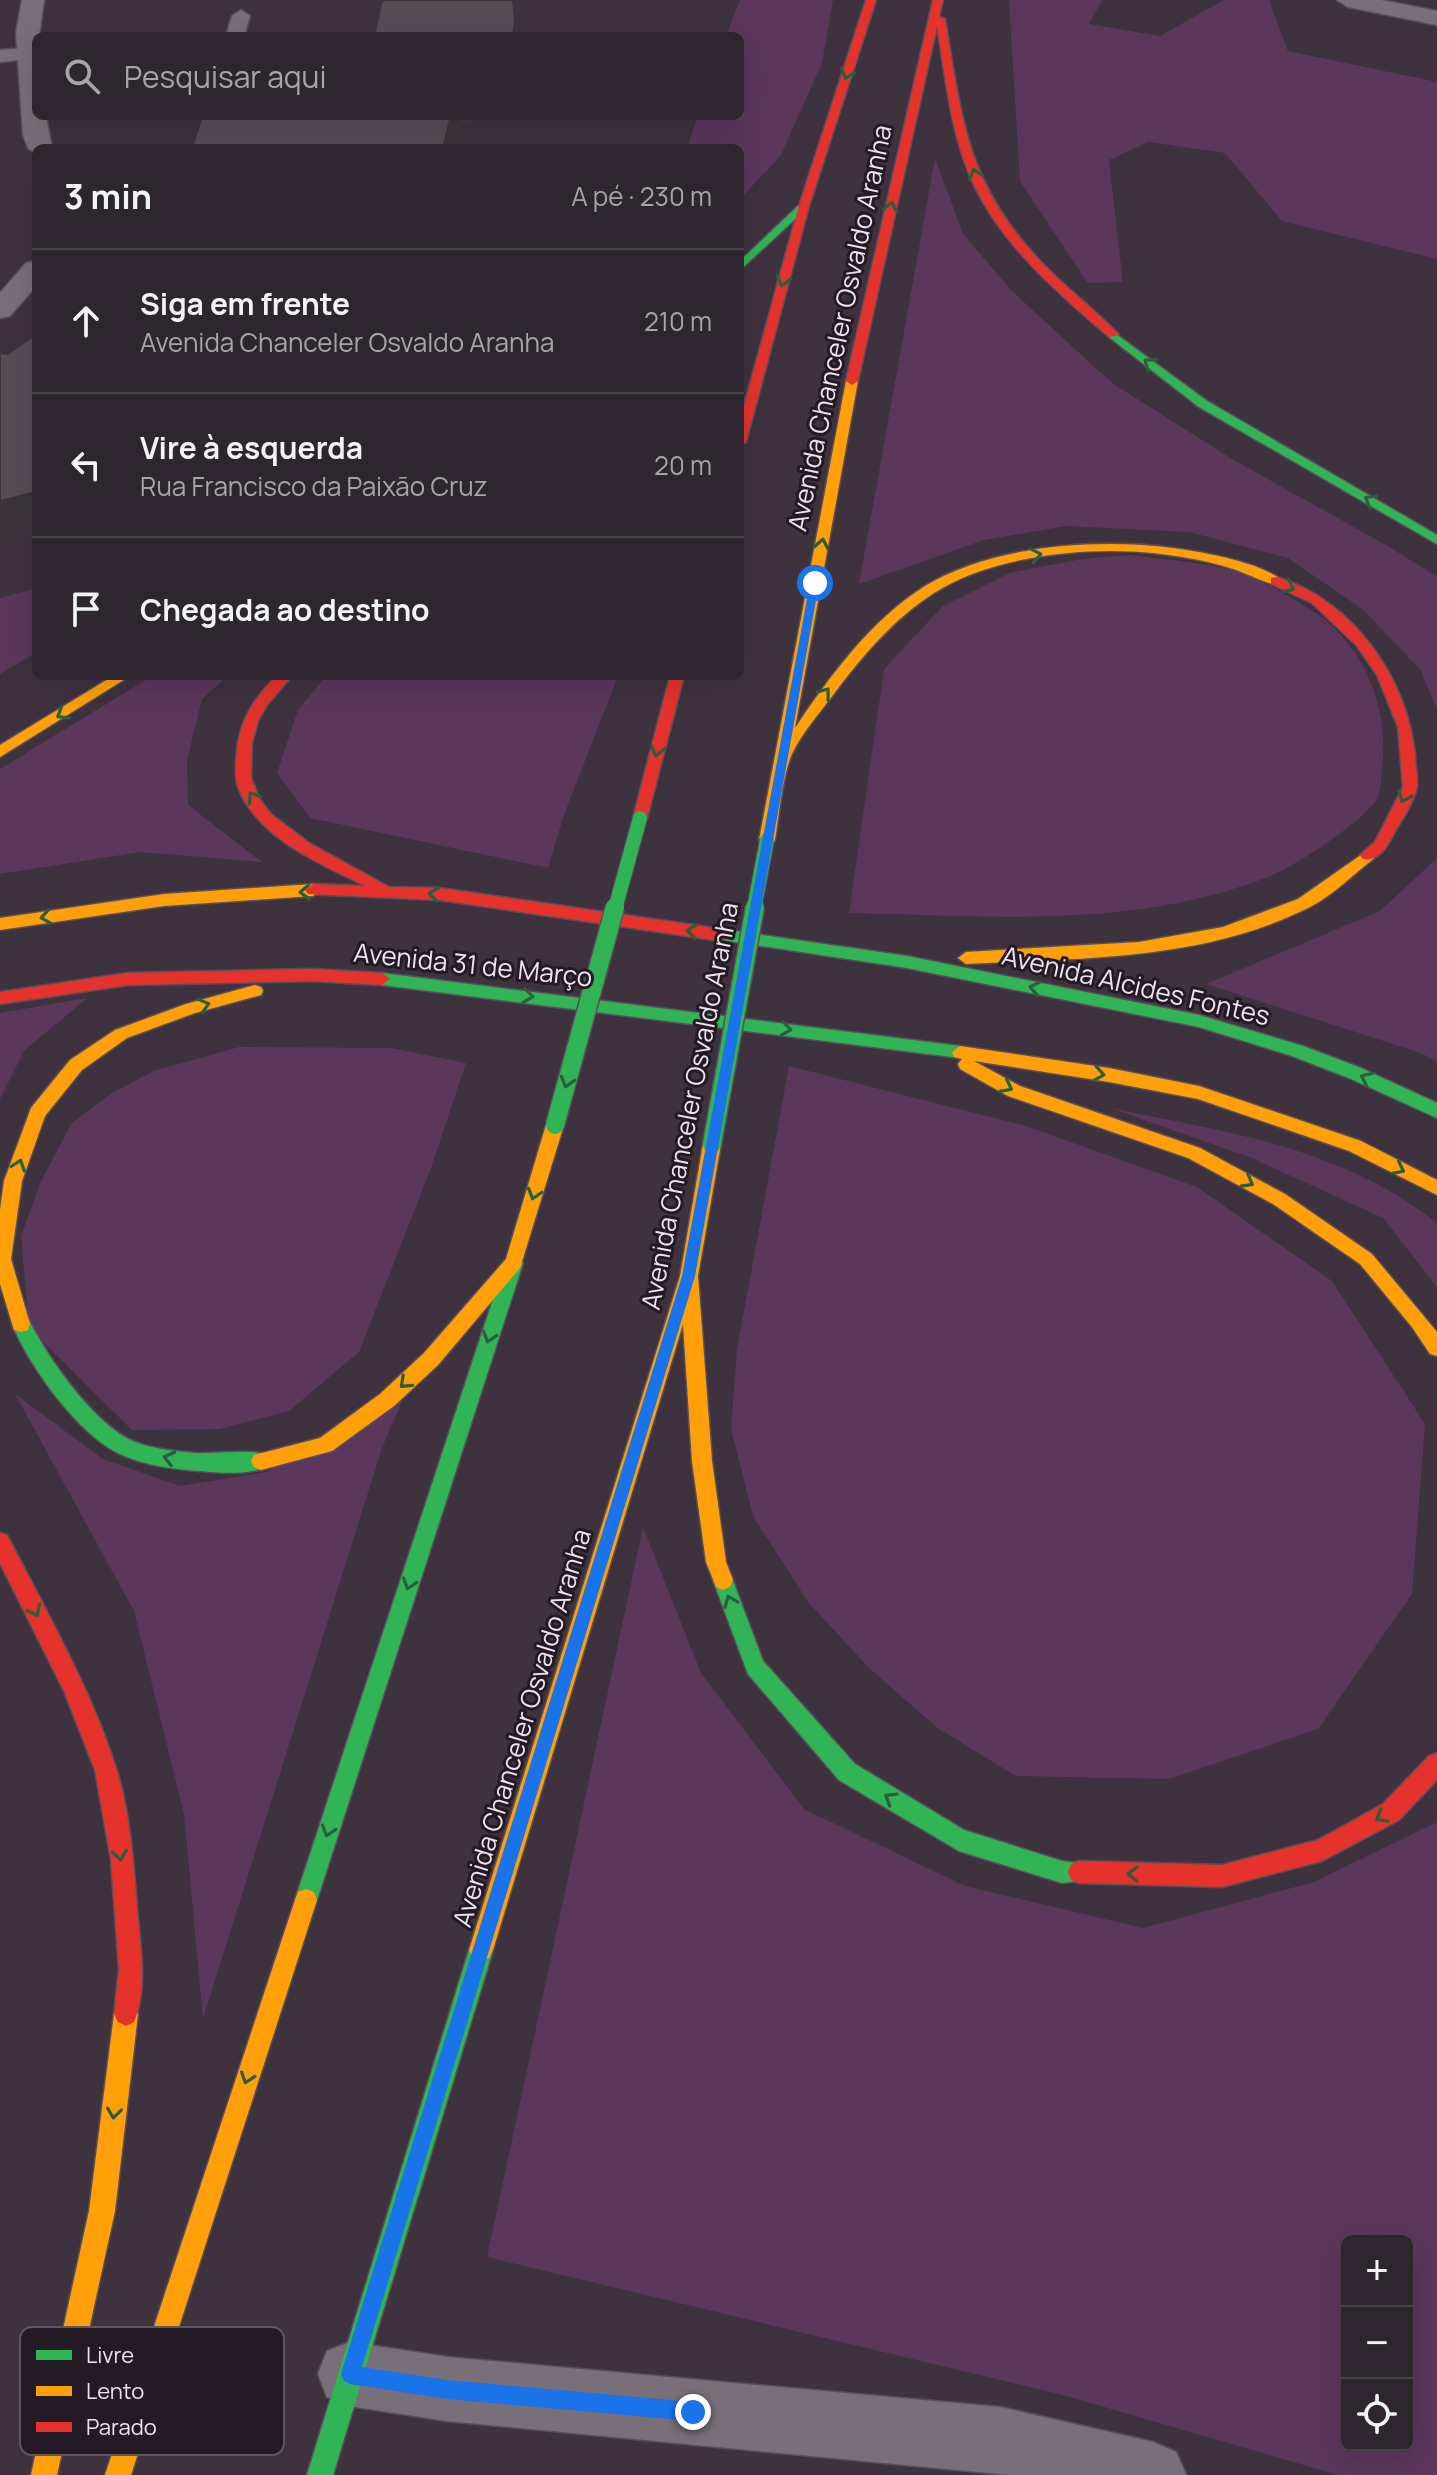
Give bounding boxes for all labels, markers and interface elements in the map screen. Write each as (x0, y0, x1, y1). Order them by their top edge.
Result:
search box (32, 32, 744, 120)
icon: search (60, 54, 104, 98)
text: Pesquisar aqui (124, 56, 326, 97)
one-way arrow (840, 66, 856, 80)
street label: Avenida Chanceler Osvaldo Aranha (778, 121, 900, 534)
one-way arrow (968, 168, 984, 182)
text: 3 min (64, 173, 152, 219)
text: A pé · 230 m (571, 178, 712, 214)
one-way arrow (882, 201, 899, 214)
one-way arrow (776, 274, 793, 288)
text: Siga em frente (140, 283, 350, 324)
icon: ahead (64, 299, 108, 343)
text: 210 m (644, 303, 712, 339)
text: Avenida Chanceler Osvaldo Aranha (140, 324, 554, 360)
one-way arrow (1143, 359, 1158, 373)
text: Vire à esquerda (140, 427, 363, 468)
icon: left (64, 443, 108, 487)
text: 20 m (654, 447, 712, 483)
text: Rua Francisco da Paixão Cruz (140, 468, 488, 504)
one-way arrow (1364, 494, 1379, 510)
one-way arrow (812, 537, 829, 550)
one-way arrow (1029, 548, 1043, 565)
route start (797, 565, 833, 601)
one-way arrow (1280, 577, 1295, 593)
icon: arrive (64, 587, 108, 631)
text: Chegada ao destino (140, 589, 430, 630)
one-way arrow (816, 687, 830, 701)
one-way arrow (56, 705, 71, 720)
one-way arrow (650, 744, 667, 758)
one-way arrow (1398, 789, 1414, 803)
one-way arrow (247, 791, 262, 806)
one-way arrow (298, 883, 311, 900)
one-way arrow (427, 886, 441, 903)
street label: Avenida Chanceler Osvaldo Aranha (632, 899, 746, 1313)
one-way arrow (39, 908, 53, 925)
one-way arrow (685, 923, 698, 940)
street label: Avenida 31 de Março (352, 934, 594, 994)
street label: Avenida Alcides Fontes (999, 937, 1274, 1033)
one-way arrow (1029, 980, 1043, 997)
one-way arrow (521, 987, 535, 1004)
one-way arrow (197, 998, 211, 1014)
one-way arrow (779, 1020, 793, 1037)
one-way arrow (1093, 1064, 1106, 1081)
one-way arrow (1360, 1072, 1375, 1088)
one-way arrow (560, 1075, 576, 1089)
one-way arrow (999, 1077, 1014, 1092)
one-way arrow (9, 1159, 25, 1173)
one-way arrow (1391, 1159, 1406, 1174)
one-way arrow (1240, 1173, 1255, 1188)
one-way arrow (527, 1187, 543, 1201)
one-way arrow (483, 1329, 499, 1343)
one-way arrow (400, 1374, 415, 1388)
one-way arrow (163, 1450, 177, 1467)
street label: Avenida Chanceler Osvaldo Aranha (443, 1524, 599, 1931)
one-way arrow (402, 1576, 418, 1590)
one-way arrow (723, 1595, 740, 1609)
one-way arrow (25, 1603, 41, 1618)
one-way arrow (884, 1792, 899, 1808)
one-way arrow (1375, 1807, 1390, 1823)
one-way arrow (321, 1824, 337, 1838)
one-way arrow (111, 1848, 128, 1862)
one-way arrow (1126, 1865, 1139, 1882)
one-way arrow (241, 2071, 257, 2085)
one-way arrow (105, 2107, 122, 2120)
map controls (1341, 2235, 1413, 2451)
button: + (1341, 2235, 1413, 2307)
button: − (1341, 2307, 1413, 2379)
legend (20, 2327, 284, 2455)
text: Livre (86, 2340, 134, 2370)
text: Lento (86, 2376, 144, 2406)
button: locate (1341, 2379, 1413, 2451)
route end (675, 2394, 711, 2430)
text: Parado (86, 2412, 157, 2442)

